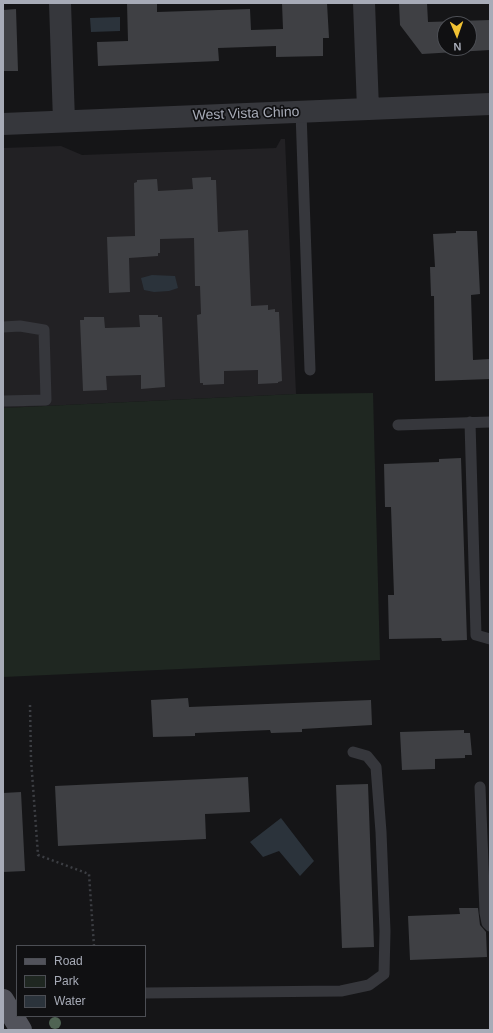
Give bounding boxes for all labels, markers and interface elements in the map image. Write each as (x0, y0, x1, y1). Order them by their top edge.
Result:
north arrow (437, 16, 477, 56)
text: N (453, 41, 462, 53)
street label: West Vista Chino (192, 104, 300, 124)
legend (16, 945, 146, 1017)
text: Road (54, 954, 83, 968)
text: Park (54, 974, 79, 988)
text: Water (54, 994, 86, 1008)

